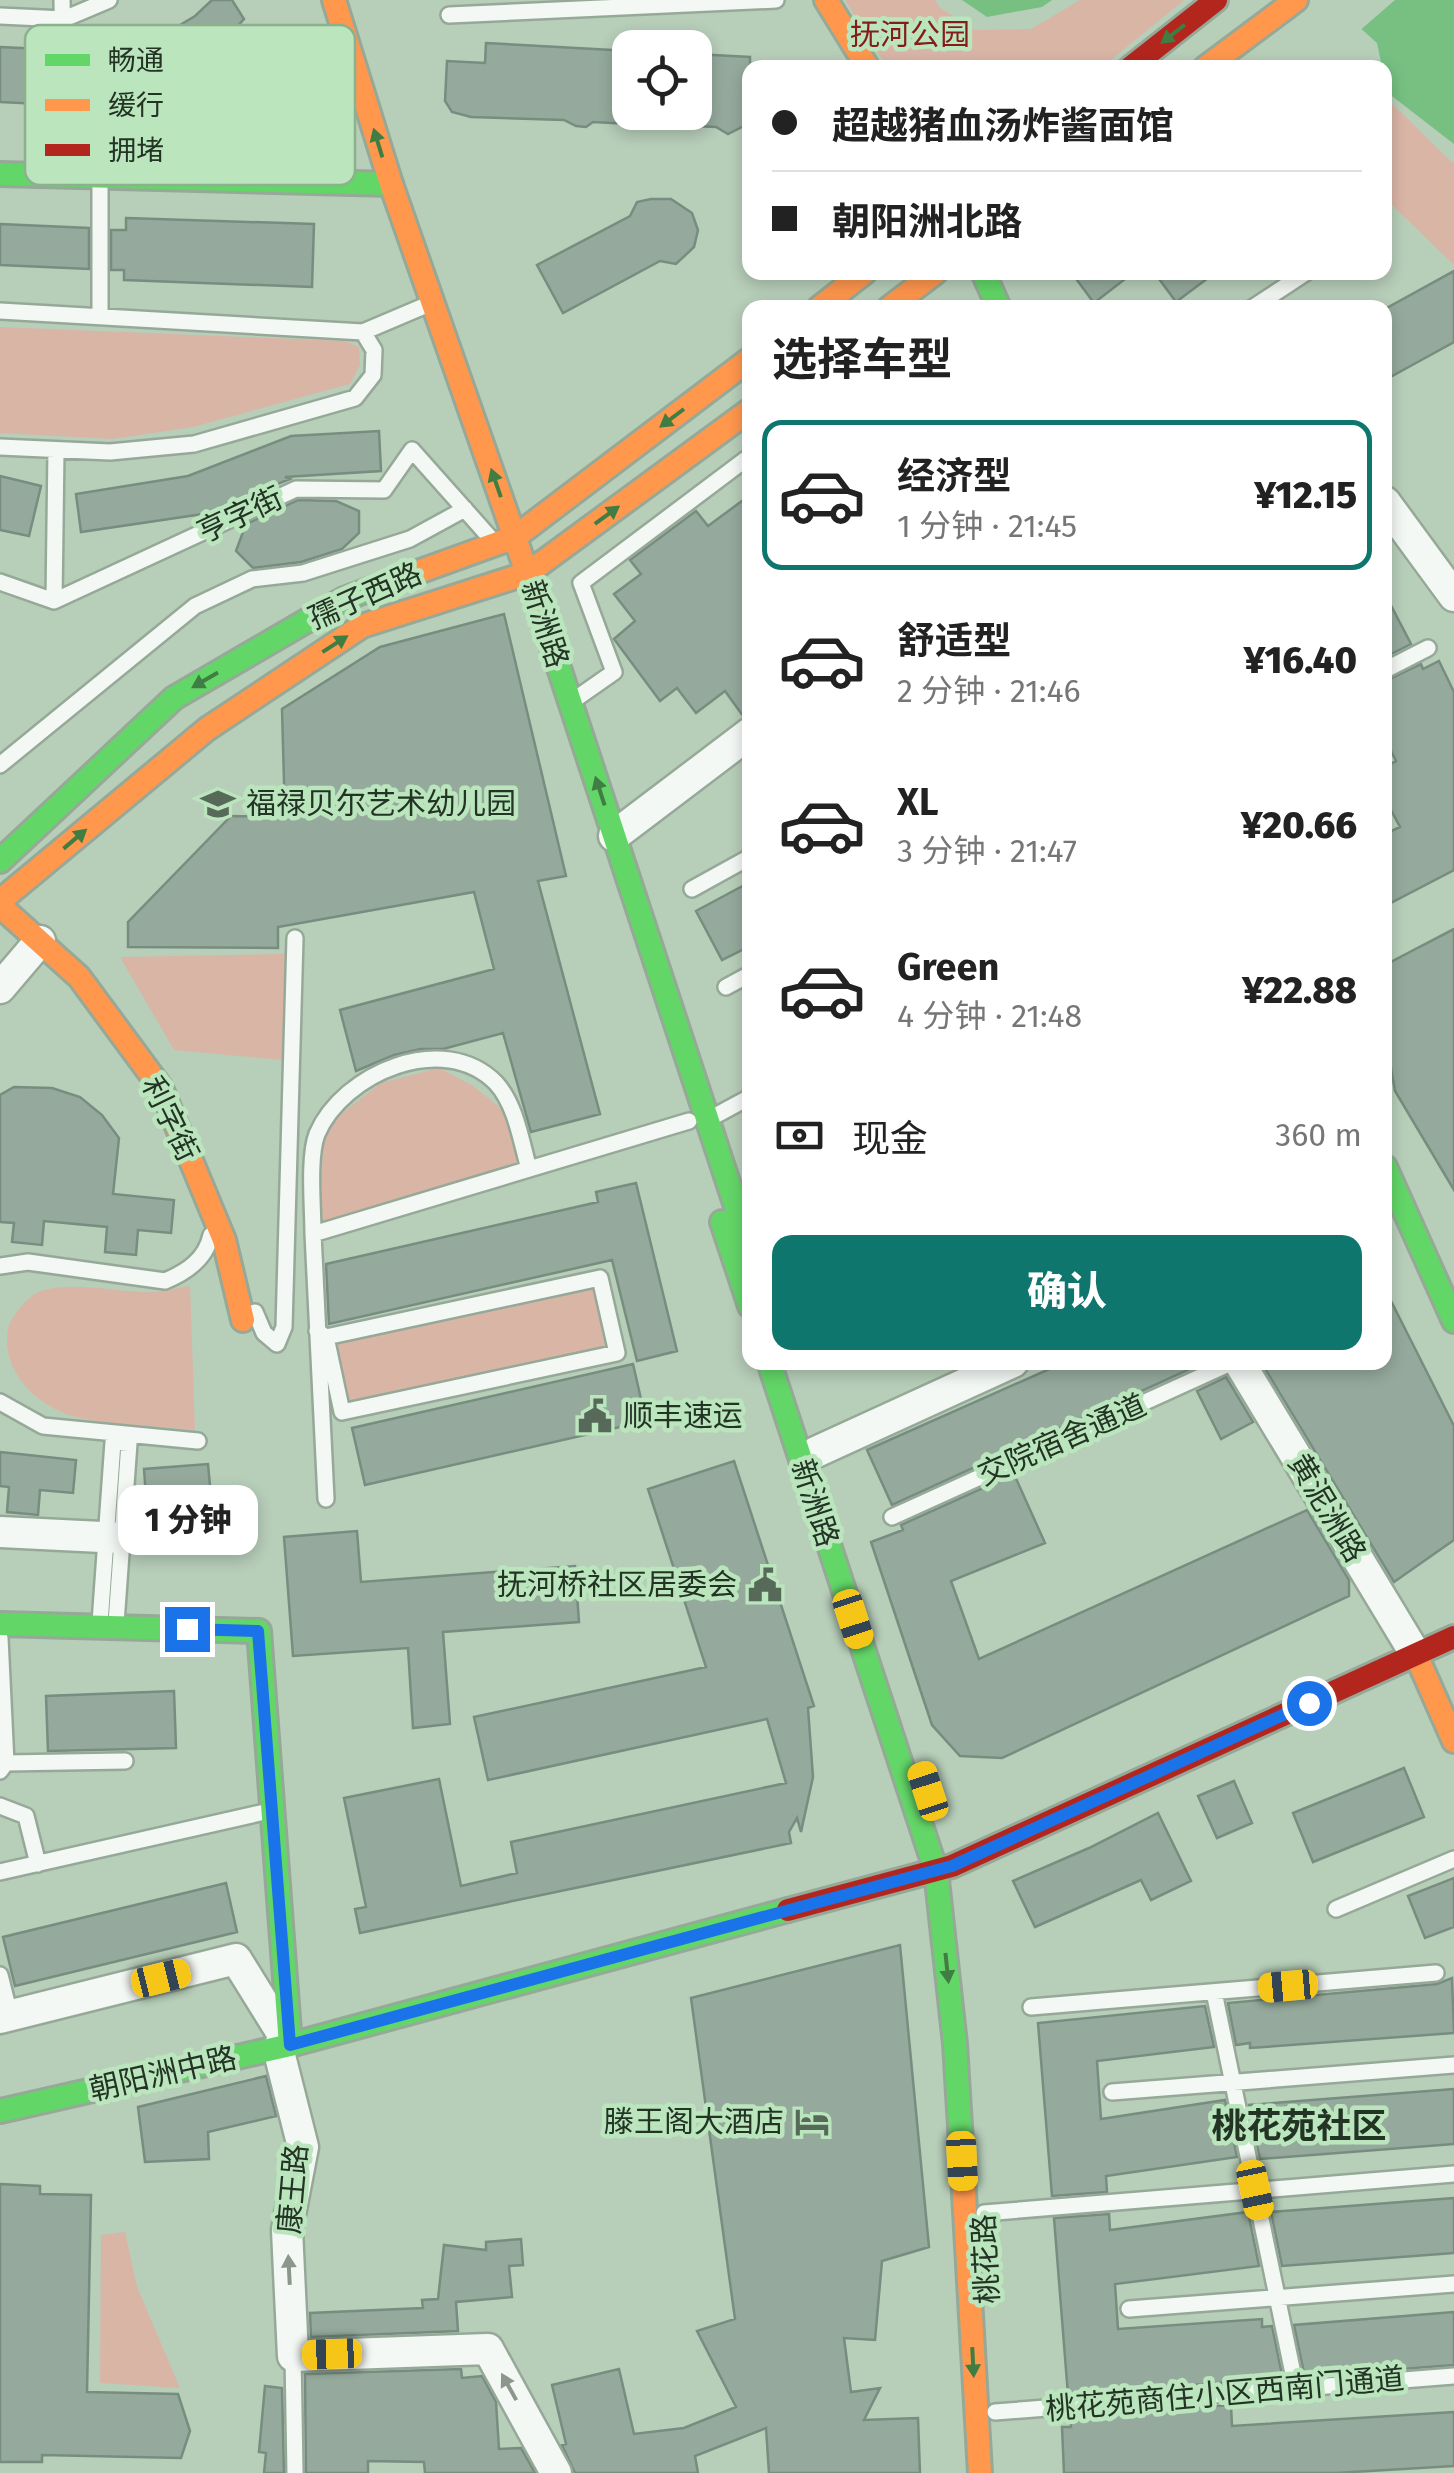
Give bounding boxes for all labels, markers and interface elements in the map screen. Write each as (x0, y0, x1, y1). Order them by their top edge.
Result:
park label: 抚河公园 (850, 17, 970, 53)
one-way arrow (1160, 23, 1185, 44)
legend (25, 25, 355, 185)
map controls (612, 30, 712, 130)
button: locate (612, 30, 712, 130)
text: 畅通 (108, 44, 164, 77)
text: 缓行 (108, 89, 164, 122)
text: 超越猪血汤炸酱面馆 (832, 103, 1174, 149)
one-way arrow (370, 127, 385, 158)
text: 拥堵 (108, 134, 164, 167)
text: 朝阳洲北路 (832, 199, 1022, 245)
text: 选择车型 (772, 333, 952, 387)
one-way arrow (659, 408, 685, 428)
icon: car (777, 450, 867, 540)
text: 经济型 (897, 453, 1011, 499)
one-way arrow (488, 468, 503, 498)
text: ¥12.15 (1254, 472, 1357, 518)
street label: 亨字街 (192, 480, 288, 550)
one-way arrow (594, 506, 620, 526)
text: 1 分钟 · 21:45 (897, 507, 1077, 545)
street label: 孺子西路 (303, 555, 427, 637)
street label: 新洲路 (514, 576, 576, 672)
icon: car (777, 615, 867, 705)
text: 舒适型 (897, 618, 1011, 664)
one-way arrow (321, 636, 349, 654)
text: ¥16.40 (1244, 637, 1357, 683)
one-way arrow (191, 671, 219, 688)
text: 2 分钟 · 21:46 (897, 672, 1080, 710)
one-way arrow (591, 776, 606, 806)
text: XL (897, 779, 939, 825)
icon: car (777, 780, 867, 870)
school or university icon: 福禄贝尔艺术幼儿园 (199, 785, 237, 823)
place label: 福禄贝尔艺术幼儿园 (246, 786, 516, 822)
text: ¥20.66 (1241, 802, 1357, 848)
one-way arrow (62, 828, 87, 850)
text: 3 分钟 · 21:47 (897, 832, 1077, 870)
text: Green (897, 944, 1000, 990)
icon: car (777, 945, 867, 1035)
text: ¥22.88 (1242, 967, 1357, 1013)
text: 4 分钟 · 21:48 (897, 997, 1082, 1035)
street label: 利字街 (134, 1071, 206, 1167)
icon: cash (772, 1108, 827, 1163)
text: 现金 (852, 1116, 928, 1162)
text: 360 m (1275, 1116, 1362, 1154)
button: 确认 (772, 1235, 1362, 1350)
street label: 交院宿舍通道 (972, 1387, 1152, 1493)
public building icon: 顺丰速运 (576, 1397, 614, 1435)
place label: 顺丰速运 (623, 1398, 743, 1434)
street label: 黄泥洲路 (1281, 1447, 1373, 1569)
street label: 新洲路 (784, 1455, 846, 1551)
callout: 1 分钟 (117, 1484, 257, 1554)
text: 1 分钟 (145, 1501, 231, 1539)
public building icon: 抚河桥社区居委会 (746, 1566, 784, 1604)
place label: 抚河桥社区居委会 (497, 1567, 737, 1603)
car (829, 1586, 877, 1652)
route end (165, 1607, 210, 1652)
route start (1287, 1681, 1332, 1726)
car (904, 1758, 952, 1824)
one-way arrow (939, 1952, 955, 1984)
car (128, 1956, 194, 2000)
car (1257, 1968, 1319, 2004)
street label: 朝阳洲中路 (86, 2040, 240, 2108)
hotel icon: 滕王阁大酒店 (793, 2103, 831, 2141)
place label: 滕王阁大酒店 (604, 2104, 784, 2140)
district label: 桃花苑社区 (1211, 2105, 1387, 2147)
car (945, 2130, 979, 2192)
street label: 康王路 (271, 2143, 315, 2235)
car (1234, 2158, 1276, 2222)
street label: 桃花路 (966, 2213, 1006, 2305)
one-way arrow (281, 2253, 297, 2285)
car (301, 2338, 363, 2370)
one-way arrow (965, 2346, 981, 2378)
street label: 桃花苑商住小区西南门通道 (1044, 2360, 1406, 2428)
one-way arrow (501, 2373, 518, 2402)

